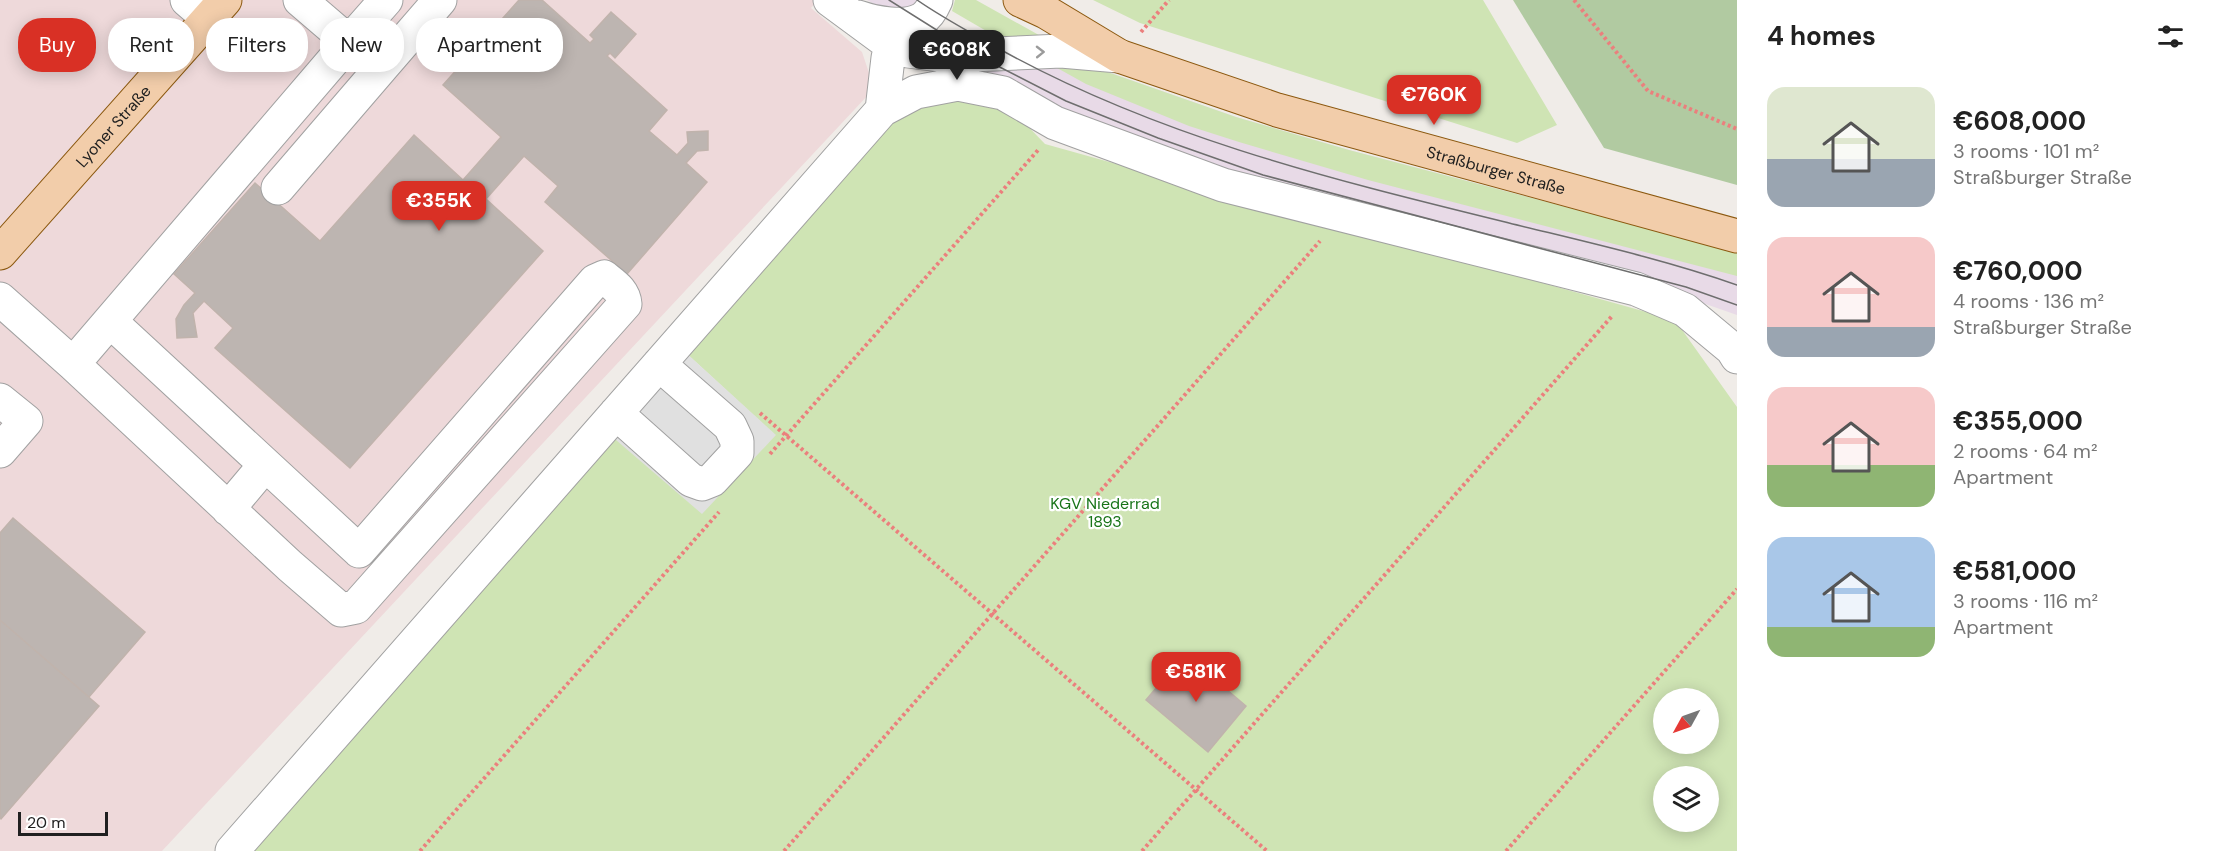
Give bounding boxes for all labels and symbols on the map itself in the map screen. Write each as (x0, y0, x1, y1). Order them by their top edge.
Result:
pin: €608K (915, 30, 999, 81)
one-way arrow (1035, 45, 1044, 58)
pin: €760K (1392, 75, 1476, 126)
street label: Lyoner Straße (71, 80, 155, 172)
street label: Straßburger Straße (1424, 141, 1568, 199)
pin: €355K (397, 181, 481, 232)
park label: KGV Niederrad 1893 (1050, 493, 1160, 532)
pin: €581K (1154, 652, 1238, 703)
north arrow (1653, 688, 1719, 754)
scale bar (18, 809, 108, 836)

